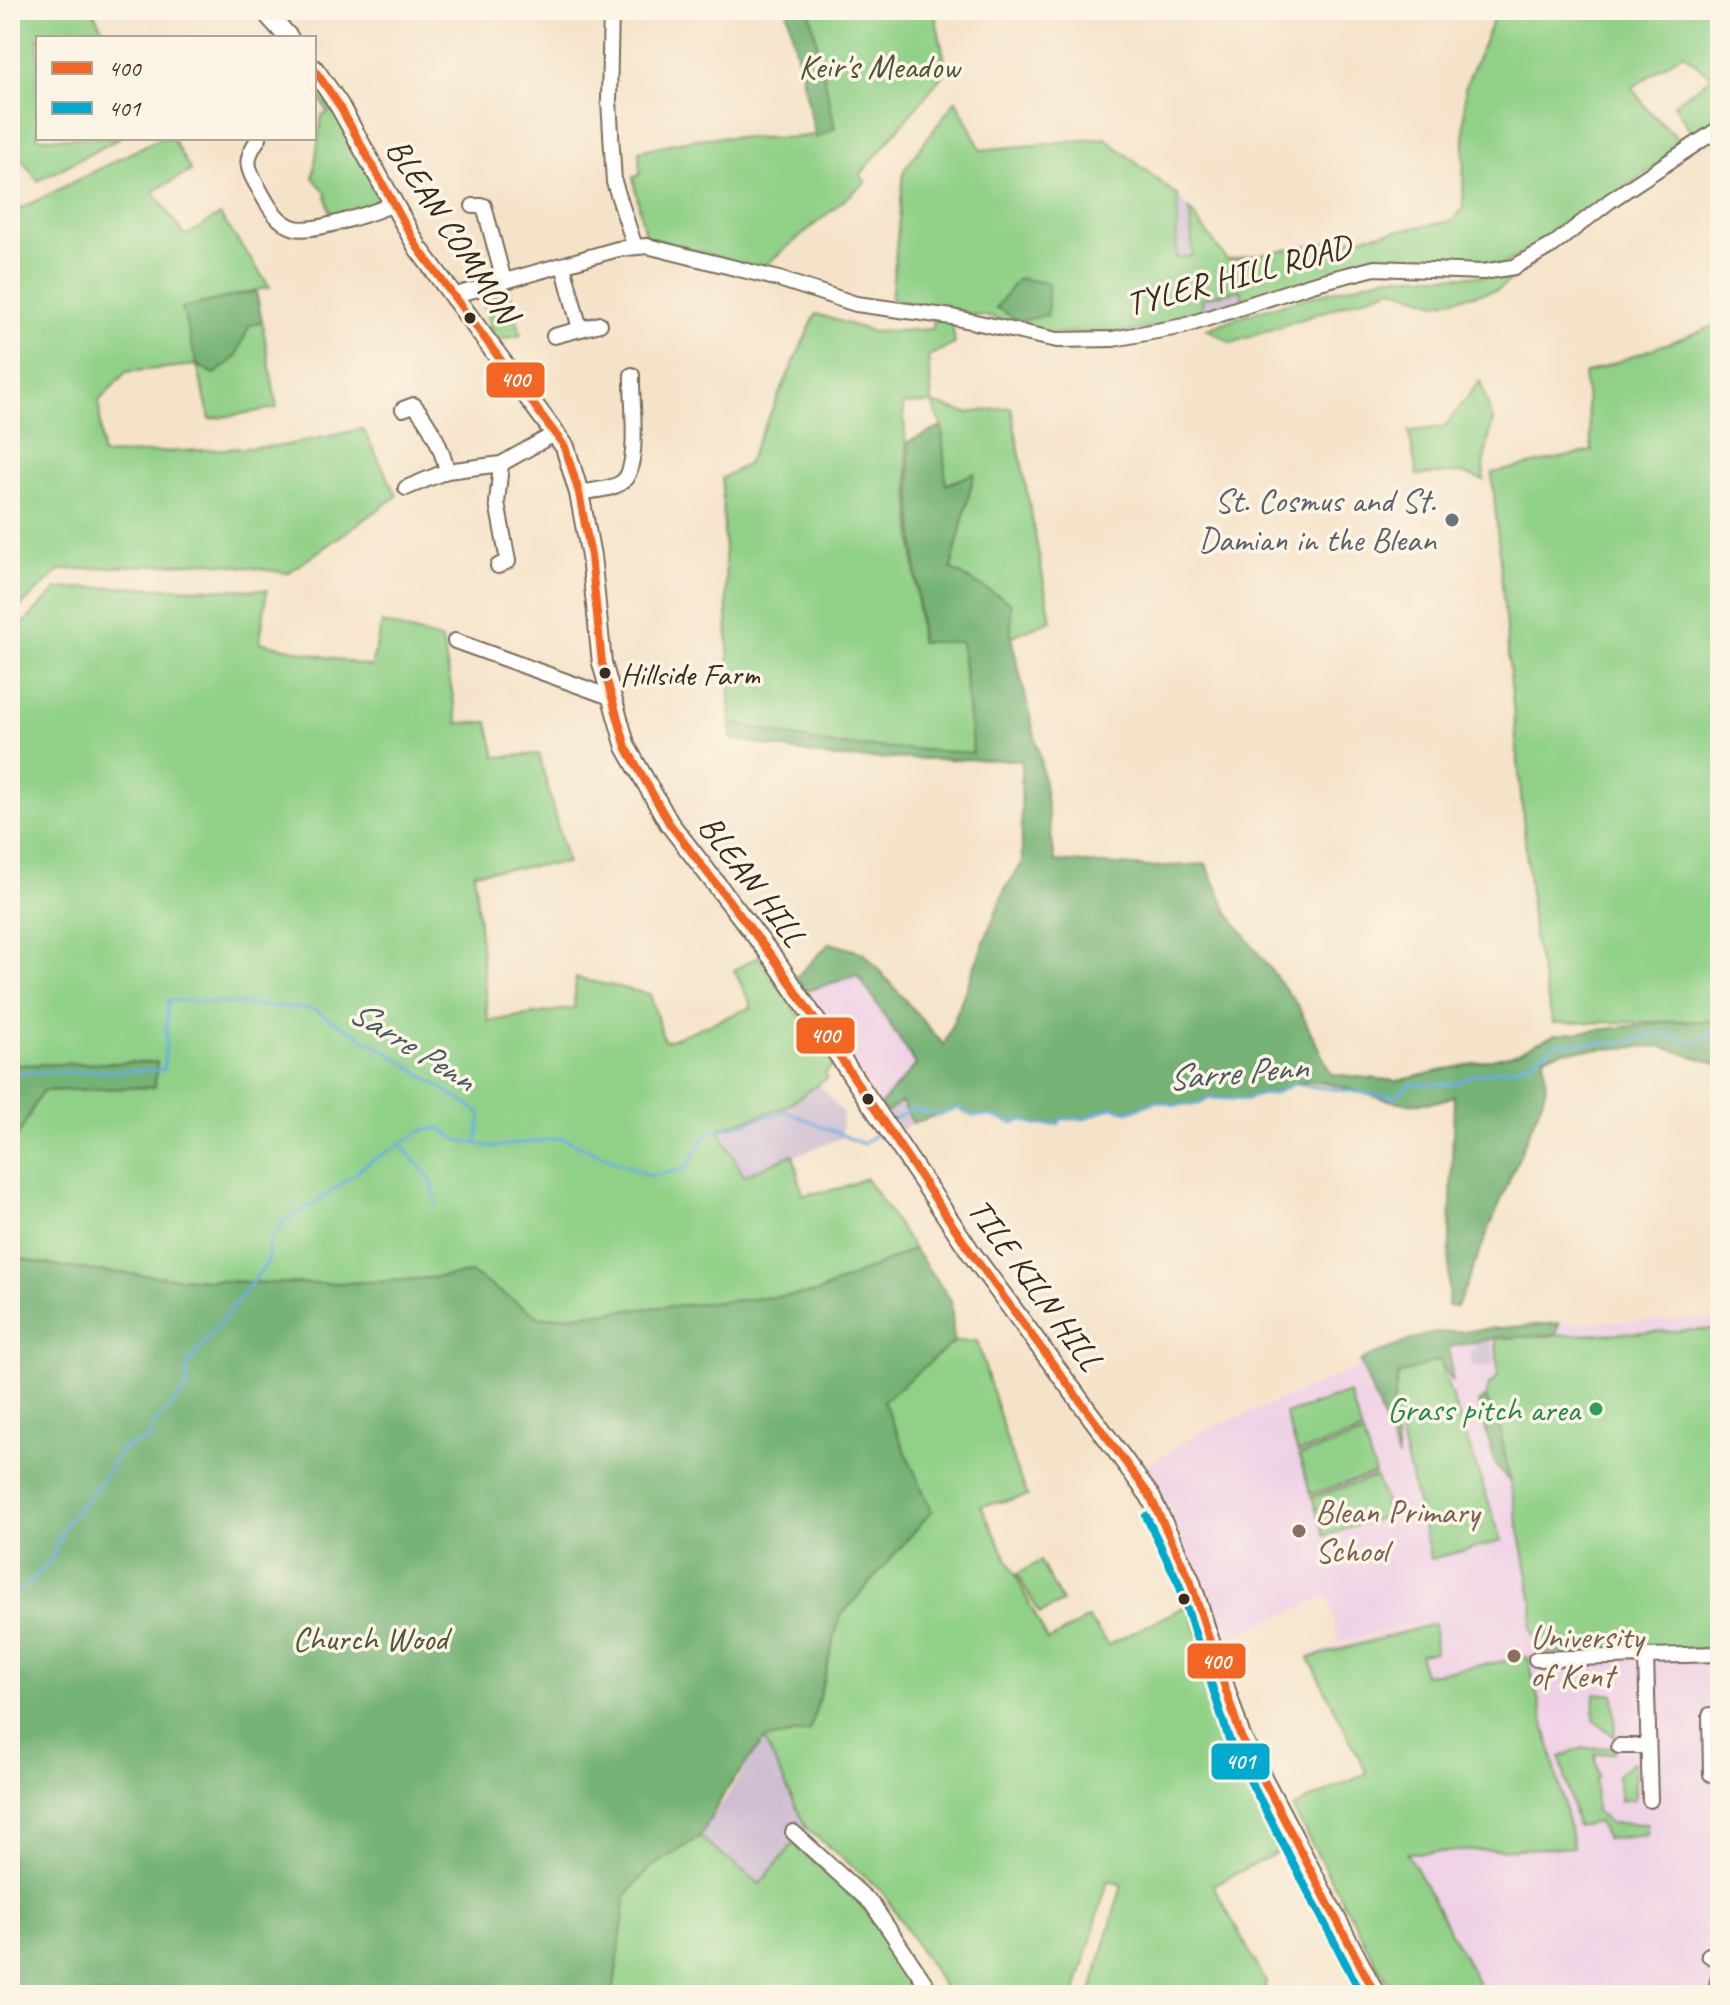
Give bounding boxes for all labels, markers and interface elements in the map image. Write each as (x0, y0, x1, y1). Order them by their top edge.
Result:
legend (36, 36, 316, 140)
park label: Keir's Meadow (798, 45, 962, 88)
text: 400 (108, 53, 143, 83)
text: 401 (108, 93, 142, 123)
street label: BLEAN COMMON (377, 130, 531, 335)
street label: TYLER HILL ROAD (1121, 223, 1358, 325)
unlabelled marker (462, 310, 478, 326)
line badge: 400 (485, 361, 546, 399)
text: 400 (500, 366, 532, 394)
place label: St. Cosmus and St. Damian in the Blean (1198, 479, 1438, 561)
marker: St. Cosmus and St. Damian in the Blean (1443, 511, 1461, 529)
place label: Hillside Farm (620, 654, 761, 695)
marker: Hillside Farm (597, 665, 613, 681)
street label: BLEAN HILL (689, 806, 816, 955)
water label: Sarre Penn (341, 988, 486, 1103)
line badge: 400 (795, 1016, 856, 1055)
text: 400 (810, 1022, 842, 1050)
water label: Sarre Penn (1166, 1043, 1311, 1101)
unlabelled marker (860, 1091, 876, 1107)
street label: TILE KILN HILL (959, 1190, 1113, 1379)
place label: Grass pitch area (1387, 1388, 1582, 1431)
marker: Grass pitch area (1587, 1400, 1605, 1418)
place label: Blean Primary School (1315, 1490, 1482, 1572)
marker: Blean Primary School (1290, 1522, 1308, 1540)
unlabelled marker (1176, 1591, 1192, 1607)
place label: University of Kent (1530, 1615, 1647, 1697)
park label: Church Wood (292, 1617, 453, 1660)
line badge: 400 (1186, 1642, 1247, 1680)
marker: University of Kent (1505, 1647, 1523, 1665)
text: 400 (1201, 1648, 1233, 1676)
line badge: 401 (1210, 1742, 1271, 1781)
text: 401 (1225, 1748, 1257, 1776)

